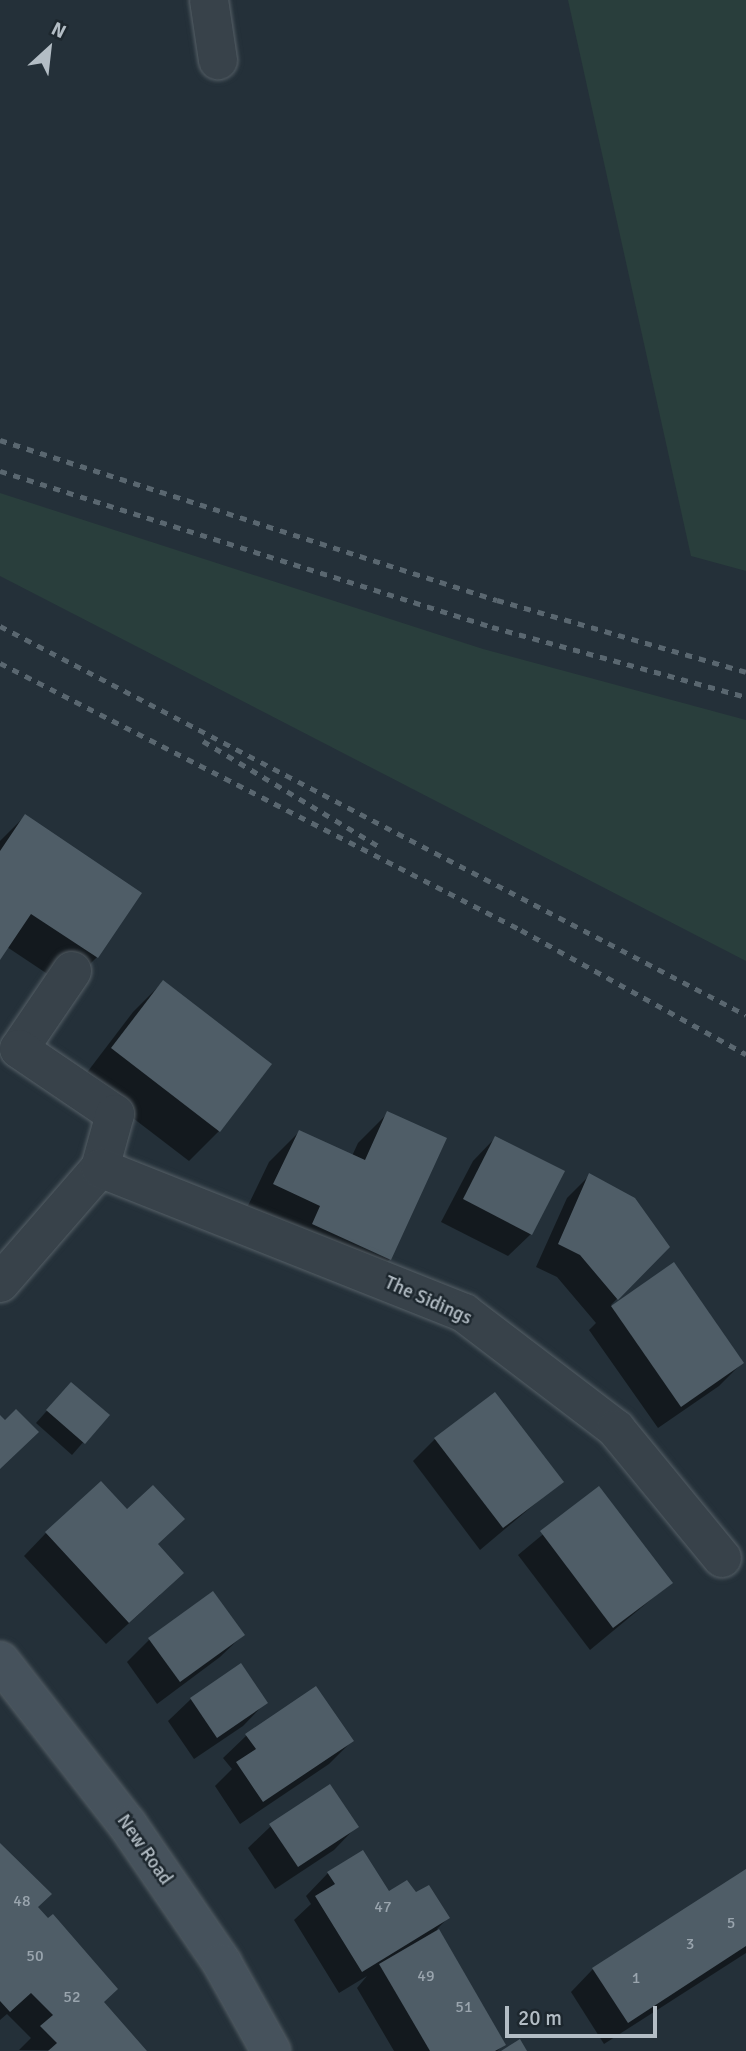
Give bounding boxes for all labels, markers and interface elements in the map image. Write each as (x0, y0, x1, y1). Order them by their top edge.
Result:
north arrow (14, 14, 84, 84)
text: N (47, 17, 70, 44)
street label: The Sidings (381, 1272, 475, 1330)
street label: New Road (112, 1810, 176, 1890)
house number: 48 (13, 1891, 31, 1911)
house number: 47 (374, 1897, 392, 1917)
house number: 5 (727, 1913, 735, 1933)
house number: 3 (686, 1934, 694, 1954)
house number: 50 (26, 1946, 44, 1966)
house number: 49 (417, 1966, 435, 1986)
house number: 1 (632, 1968, 640, 1988)
house number: 52 (63, 1987, 81, 2007)
scale bar (508, 1992, 660, 2036)
house number: 51 (455, 1997, 473, 2017)
text: 20 m (518, 2005, 562, 2031)

